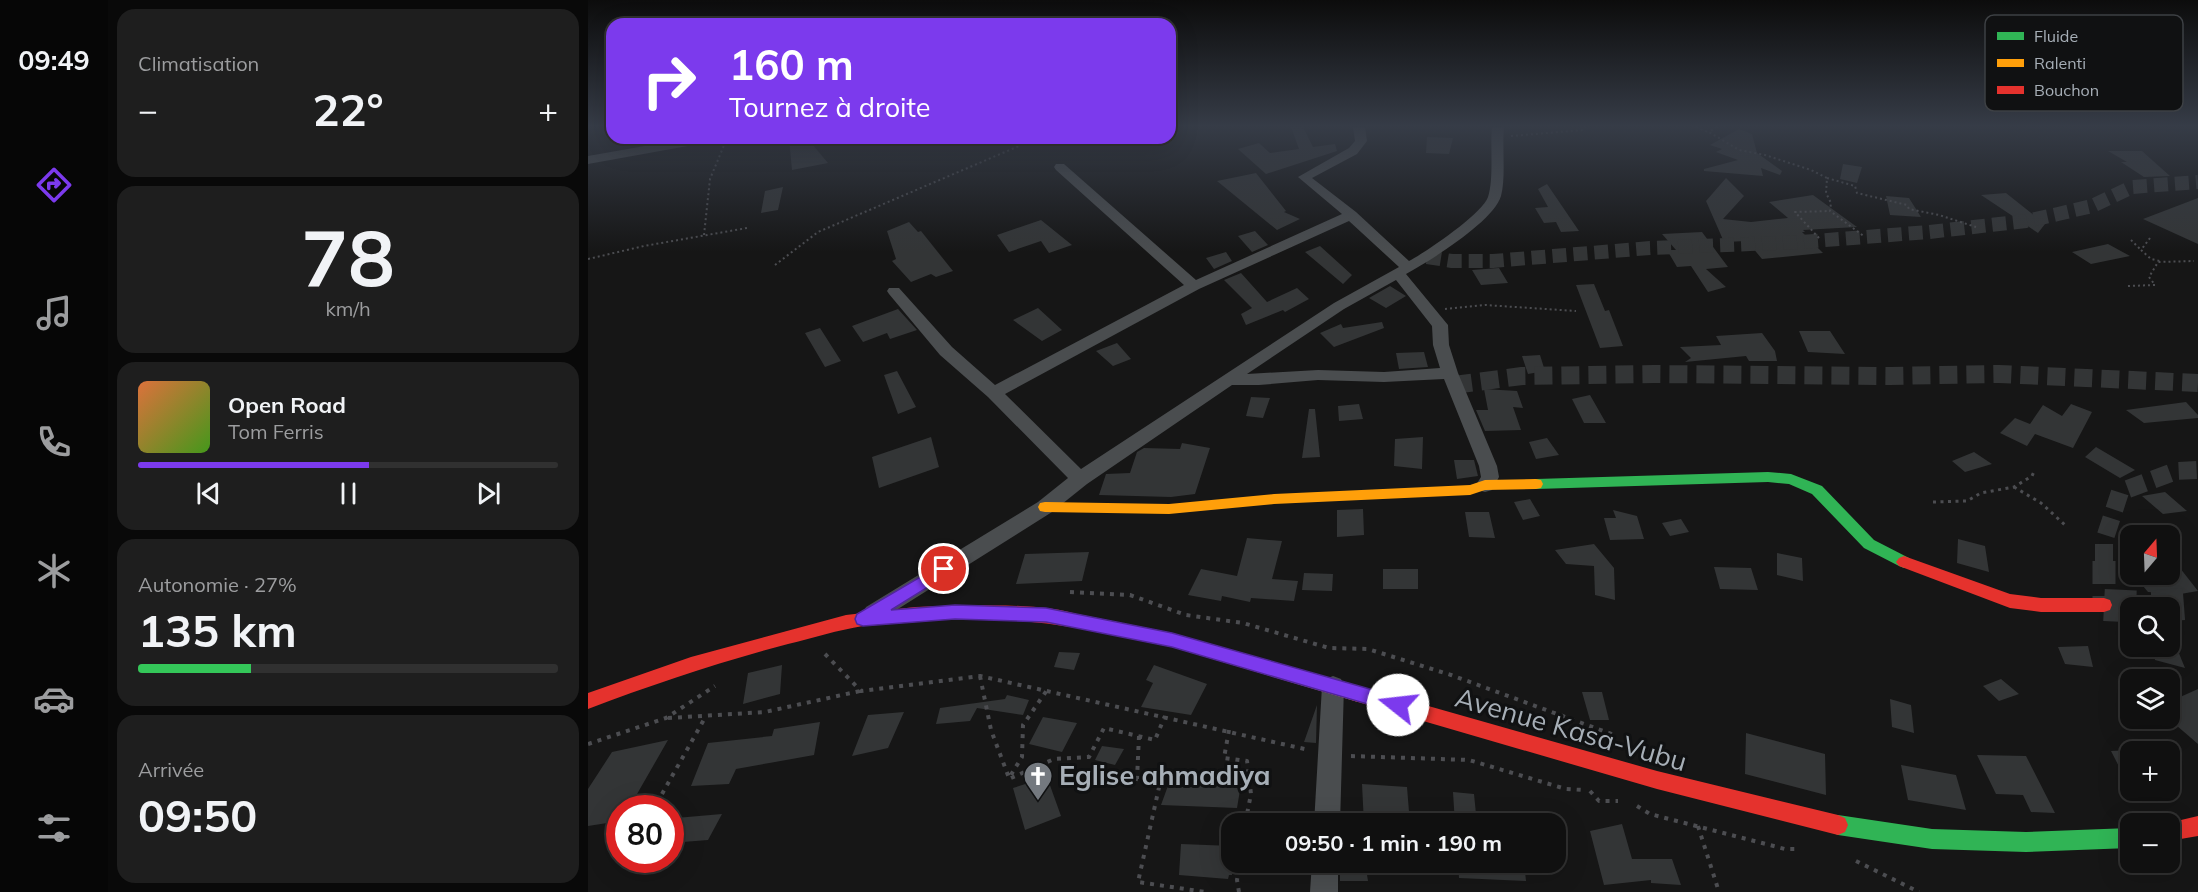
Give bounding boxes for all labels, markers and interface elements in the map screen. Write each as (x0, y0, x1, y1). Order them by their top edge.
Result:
legend (1985, 15, 2183, 111)
text: Fluide (2034, 26, 2078, 46)
text: 160 m (729, 38, 854, 91)
icon: right (630, 42, 708, 120)
text: 09:49 (18, 43, 90, 77)
text: Climatisation (138, 51, 259, 76)
text: Ralenti (2034, 53, 2086, 73)
text: Bouchon (2034, 80, 2099, 100)
text: 22° (312, 81, 384, 137)
text: − (138, 89, 158, 130)
text: + (538, 89, 558, 130)
text: Tournez à droite (729, 90, 930, 124)
icon: directions (33, 164, 75, 206)
text: 78 (301, 208, 395, 306)
icon: music (33, 292, 75, 334)
text: km/h (325, 296, 371, 321)
text: Open Road (228, 391, 346, 419)
text: Tom Ferris (228, 419, 324, 444)
icon: phone (33, 421, 75, 463)
icon: previous (192, 477, 225, 510)
icon: pause (332, 477, 365, 510)
icon: next (472, 477, 505, 510)
north arrow (2120, 525, 2180, 585)
map controls (2120, 525, 2180, 873)
pin (918, 543, 969, 594)
icon: climate (33, 550, 75, 592)
icon: arrive (927, 552, 960, 585)
text: Autonomie · 27% (138, 572, 297, 597)
button: search (2120, 597, 2180, 657)
text: 135 km (138, 602, 297, 658)
button: layers (2120, 669, 2180, 729)
position arrow (1366, 673, 1430, 737)
icon: car (33, 678, 75, 720)
street label: Avenue Kasa-Vubu (1452, 680, 1691, 778)
button: + (2120, 741, 2180, 801)
text: Arrivée (138, 757, 204, 782)
place label: Eglise ahmadiya (1059, 758, 1271, 792)
church icon: Eglise ahmadiya (1022, 760, 1054, 802)
text: 09:50 (138, 787, 257, 843)
speed limit sign: 80 (606, 795, 684, 873)
icon: filters (33, 807, 75, 849)
button: − (2120, 813, 2180, 873)
text: 09:50 · 1 min · 190 m (1285, 829, 1502, 857)

